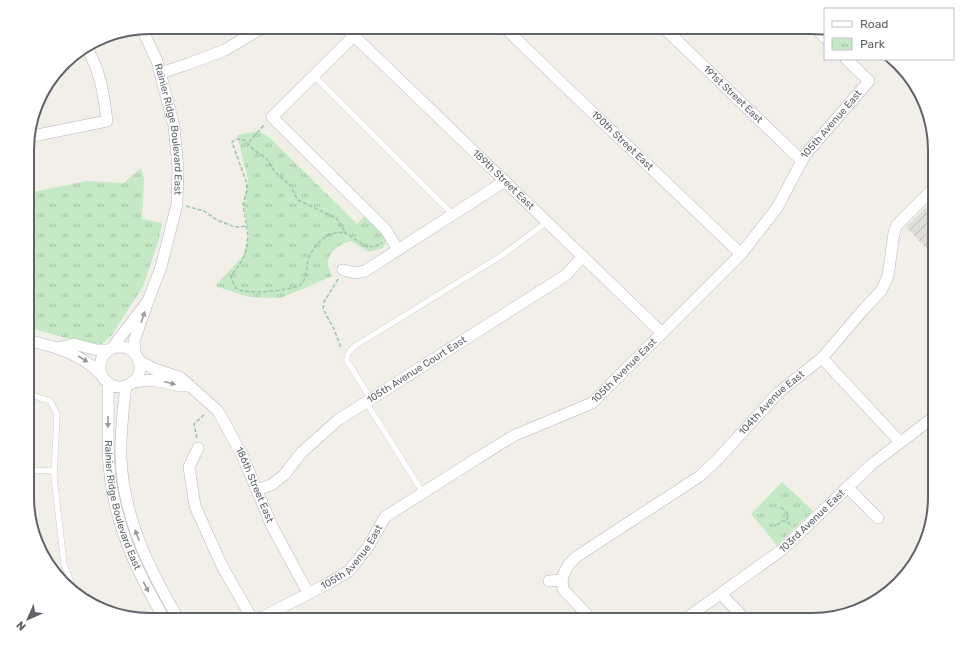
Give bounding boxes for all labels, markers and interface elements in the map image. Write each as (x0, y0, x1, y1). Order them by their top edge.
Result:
legend (824, 8, 954, 60)
text: Road (860, 17, 888, 31)
text: Park (860, 37, 886, 51)
street label: Rainier Ridge Boulevard East (152, 62, 184, 195)
street label: 191st Street East (701, 63, 765, 126)
street label: 105th Avenue East (798, 88, 864, 160)
street label: 190th Street East (589, 108, 656, 173)
street label: 189th Street East (470, 147, 537, 212)
one-way arrow (140, 310, 146, 322)
street label: 105th Avenue Court East (365, 334, 469, 406)
street label: 105th Avenue East (589, 336, 659, 406)
one-way arrow (78, 355, 88, 363)
street label: 104th Avenue East (737, 368, 807, 438)
one-way arrow (164, 381, 177, 387)
one-way arrow (105, 416, 111, 429)
street label: Rainier Ridge Boulevard East (102, 440, 143, 572)
street label: 186th Street East (233, 445, 276, 525)
street label: 103rd Avenue East (777, 487, 848, 556)
street label: 105th Avenue East (319, 523, 385, 592)
one-way arrow (133, 529, 139, 541)
one-way arrow (143, 582, 150, 593)
north arrow (8, 599, 48, 639)
text: N (14, 618, 29, 633)

